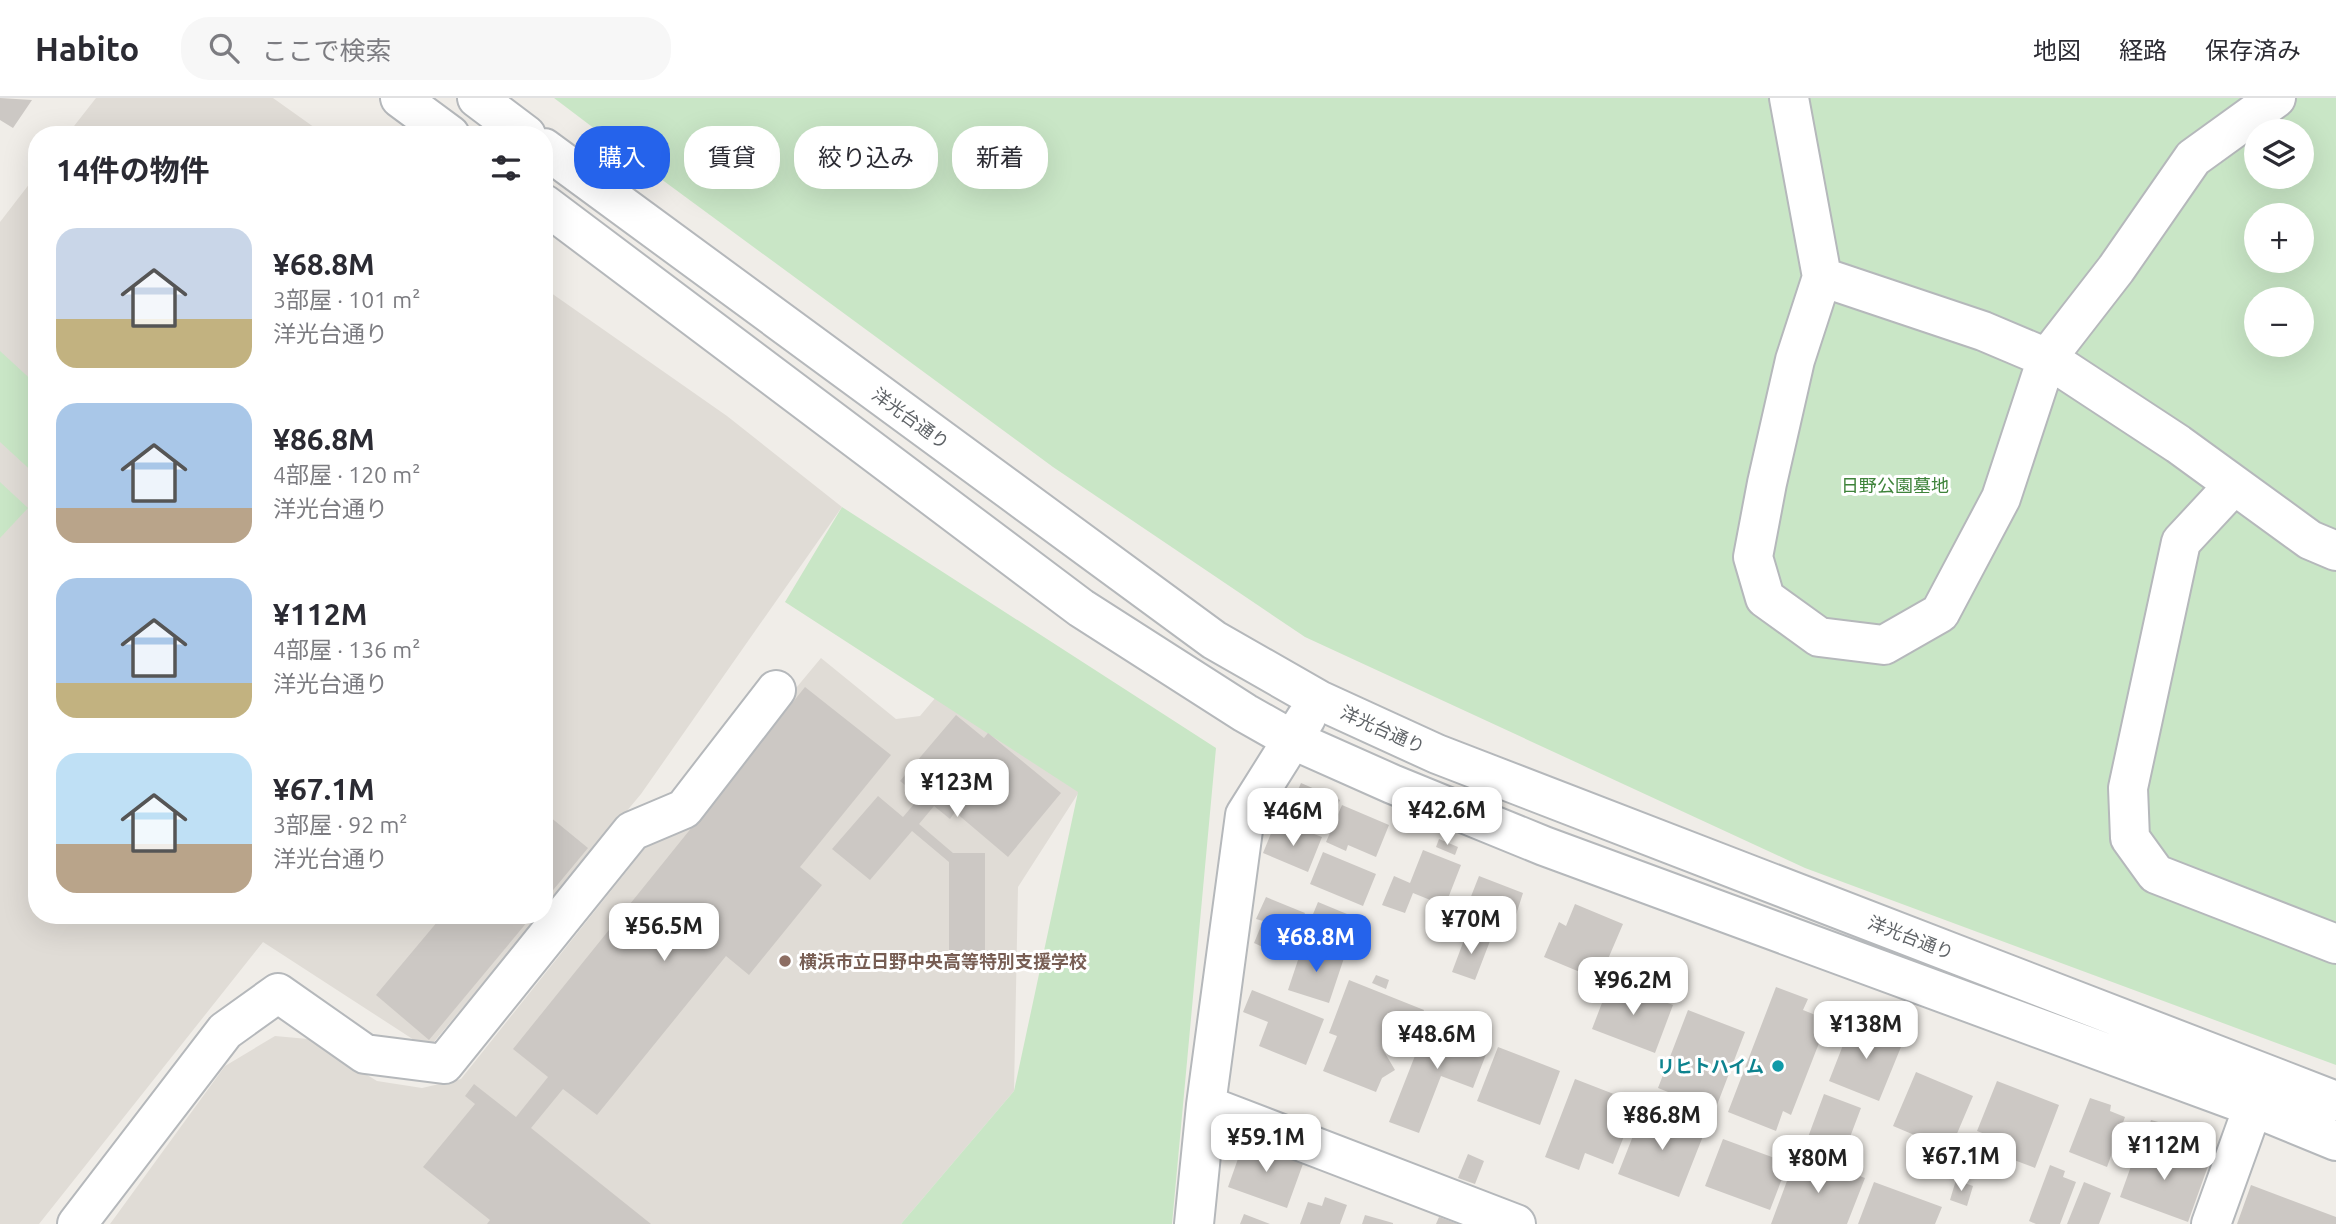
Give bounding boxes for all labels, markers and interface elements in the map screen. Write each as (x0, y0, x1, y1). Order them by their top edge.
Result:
search box (181, 17, 671, 80)
icon: search (205, 29, 243, 67)
text: Habito (35, 30, 139, 67)
text: ここで検索 (261, 36, 391, 65)
text: 地図 (2033, 37, 2081, 64)
text: 経路 (2119, 37, 2167, 64)
text: 保存済み (2205, 37, 2301, 64)
map controls (2244, 119, 2314, 357)
button: layers (2244, 119, 2314, 189)
chip: 購入 (574, 126, 670, 189)
chip: 賃貸 (684, 126, 780, 189)
chip: 絞り込み (794, 126, 938, 189)
chip: 新着 (952, 126, 1048, 189)
icon: filters (487, 149, 525, 187)
text: 14件の物件 (56, 153, 210, 187)
button: + (2244, 203, 2314, 273)
text: ¥68.8M (273, 247, 375, 281)
icon: home (112, 256, 196, 340)
text: 3部屋 · 101 m² (273, 287, 420, 312)
button: − (2244, 287, 2314, 357)
text: 洋光台通り (273, 321, 388, 346)
street label: 洋光台通り (869, 383, 953, 453)
text: ¥86.8M (273, 422, 375, 456)
icon: home (112, 431, 196, 515)
text: 4部屋 · 120 m² (273, 462, 420, 487)
park label: 日野公園墓地 (1841, 475, 1949, 495)
text: 洋光台通り (273, 496, 388, 521)
text: ¥112M (273, 597, 367, 631)
icon: home (112, 606, 196, 690)
text: 4部屋 · 136 m² (273, 637, 420, 662)
text: 洋光台通り (273, 671, 388, 696)
street label: 洋光台通り (1338, 702, 1428, 756)
pin: ¥123M (908, 760, 1006, 819)
text: ¥123M (921, 769, 993, 794)
text: ¥67.1M (273, 772, 375, 806)
icon: home (112, 781, 196, 865)
pin: ¥46M (1252, 788, 1334, 848)
pin: ¥42.6M (1390, 788, 1504, 847)
text: ¥42.6M (1408, 797, 1486, 822)
text: ¥46M (1263, 798, 1323, 823)
text: 3部屋 · 92 m² (273, 812, 407, 837)
text: 洋光台通り (273, 846, 388, 871)
pin: ¥70M (1430, 896, 1512, 956)
pin: ¥56.5M (607, 904, 721, 963)
text: ¥70M (1441, 906, 1501, 931)
street label: 洋光台通り (1865, 912, 1957, 962)
text: ¥56.5M (625, 913, 703, 938)
pin: ¥68.8M (1259, 914, 1373, 974)
text: ¥68.8M (1277, 924, 1355, 949)
place label: 横浜市立日野中央高等特別支援学校 (799, 951, 1087, 971)
marker: 横浜市立日野中央高等特別支援学校 (777, 953, 793, 969)
pin: ¥96.2M (1576, 958, 1690, 1017)
text: ¥96.2M (1594, 967, 1672, 992)
pin: ¥138M (1817, 1002, 1915, 1061)
text: ¥138M (1830, 1011, 1902, 1036)
pin: ¥48.6M (1380, 1012, 1494, 1071)
text: ¥48.6M (1398, 1021, 1476, 1046)
place label: リヒトハイム (1657, 1056, 1764, 1076)
marker: リヒトハイム (1770, 1058, 1786, 1074)
pin: ¥86.8M (1605, 1093, 1719, 1152)
text: ¥86.8M (1623, 1102, 1701, 1127)
pin: ¥59.1M (1209, 1114, 1323, 1174)
pin: ¥112M (2115, 1122, 2213, 1182)
text: ¥59.1M (1227, 1124, 1305, 1149)
text: ¥112M (2128, 1132, 2200, 1157)
pin: ¥67.1M (1904, 1134, 2018, 1193)
pin: ¥80M (1777, 1136, 1859, 1195)
text: ¥67.1M (1922, 1143, 2000, 1168)
text: ¥80M (1788, 1145, 1848, 1170)

